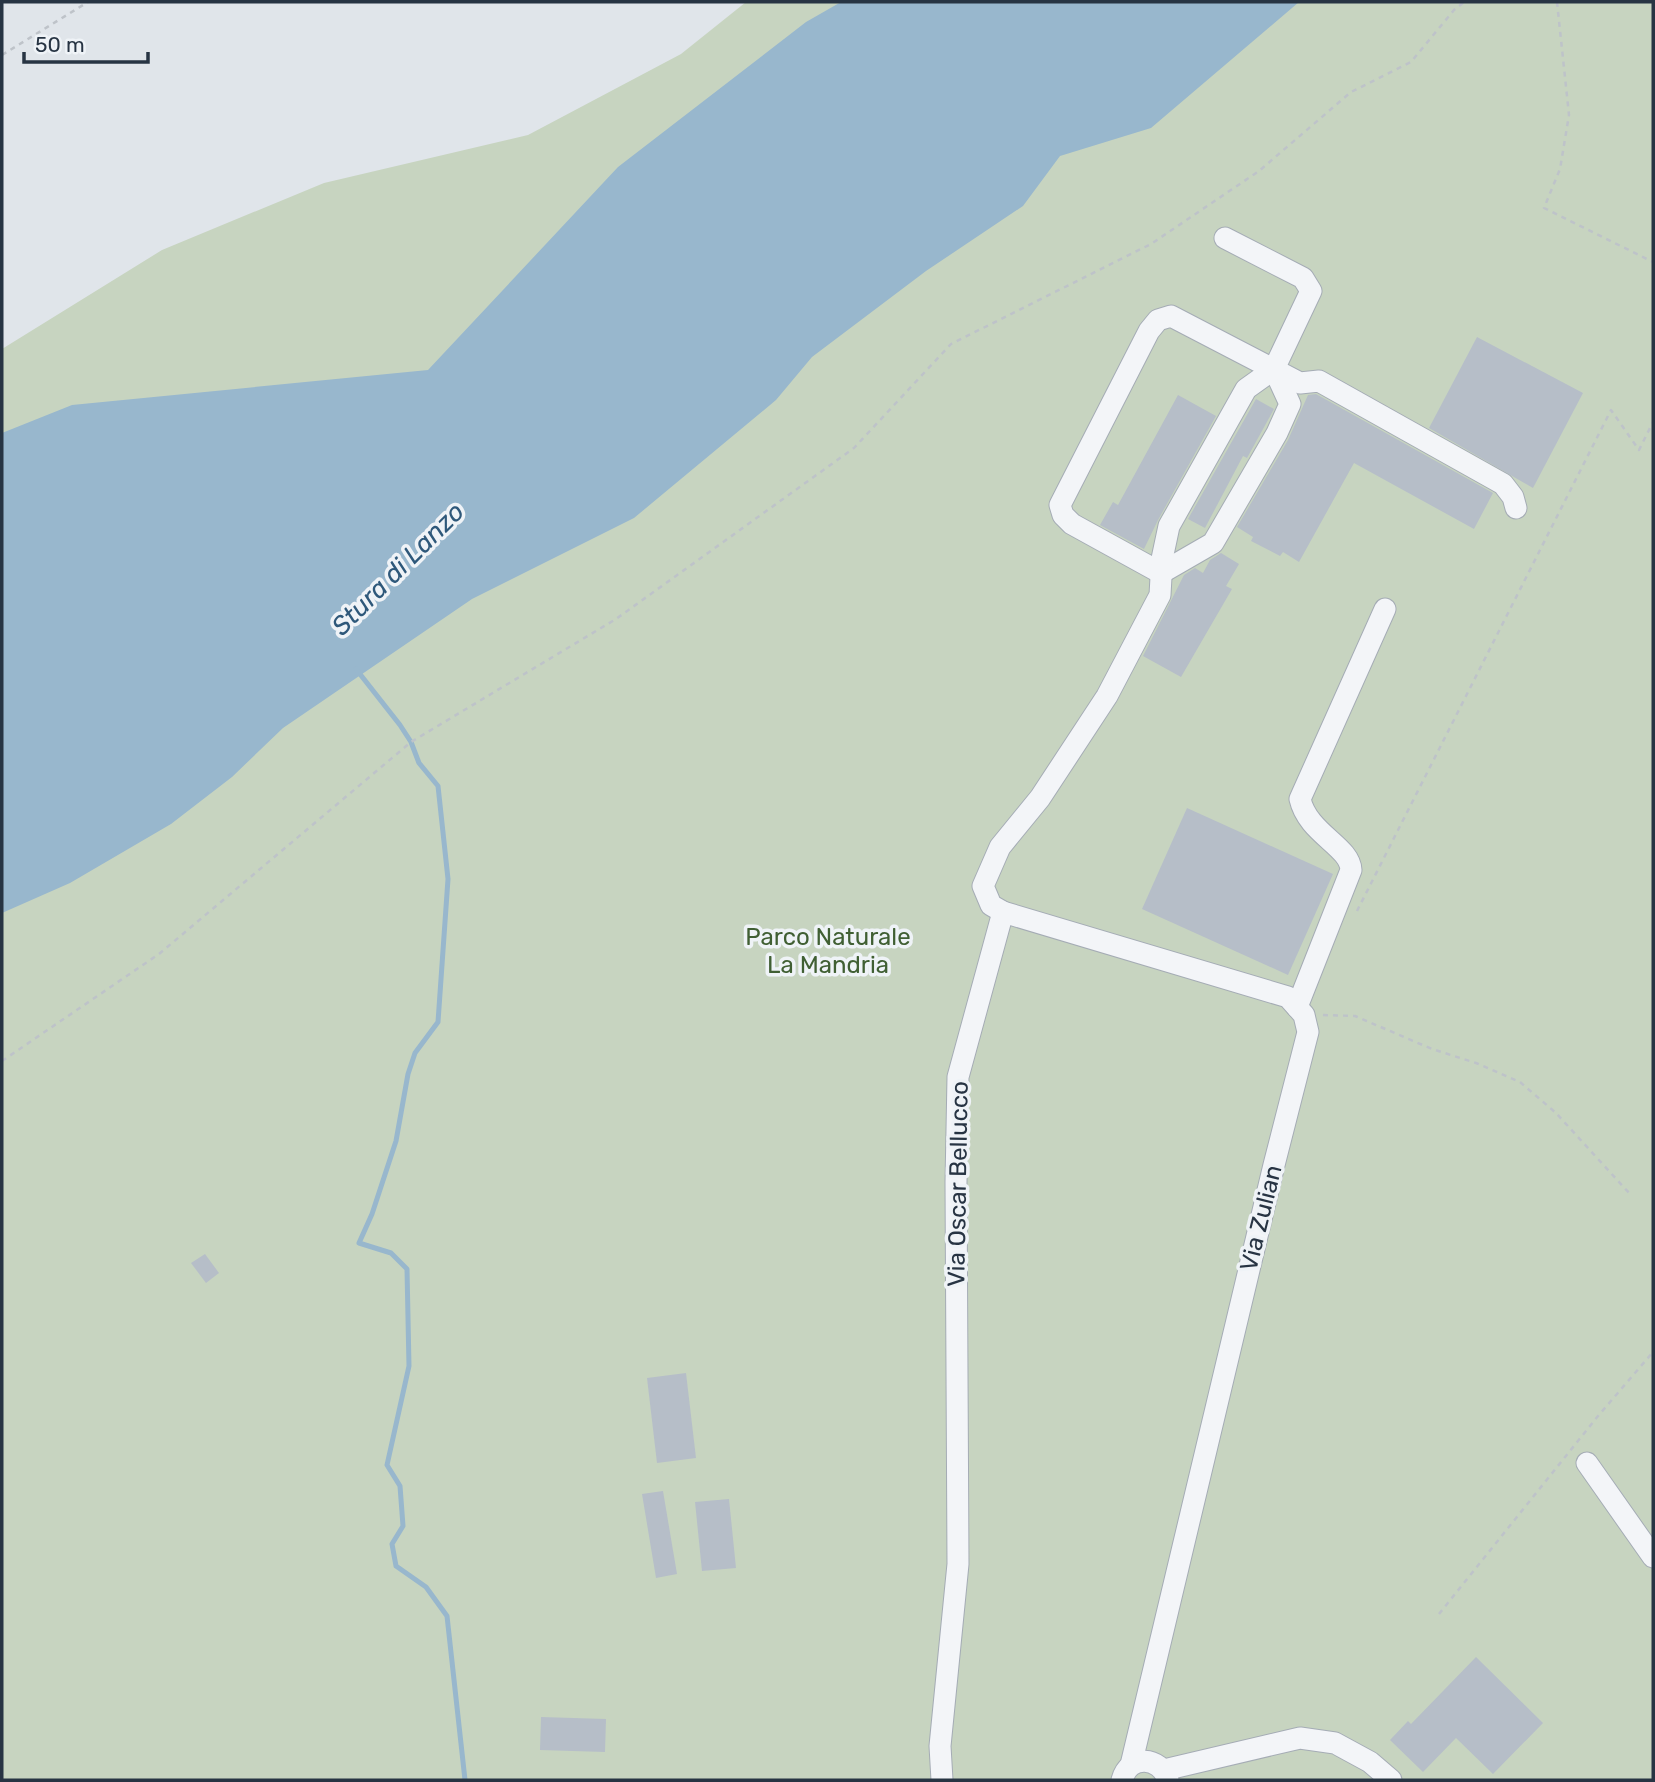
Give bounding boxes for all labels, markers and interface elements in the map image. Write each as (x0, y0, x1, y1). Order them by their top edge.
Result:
scale bar (24, 21, 149, 65)
text: 50 m (35, 32, 85, 57)
water label: Stura di Lanzo (325, 496, 471, 642)
park label: Parco Naturale La Mandria (745, 923, 911, 979)
street label: Via Oscar Bellucco (942, 1081, 974, 1287)
street label: Via Zulian (1234, 1162, 1288, 1274)

